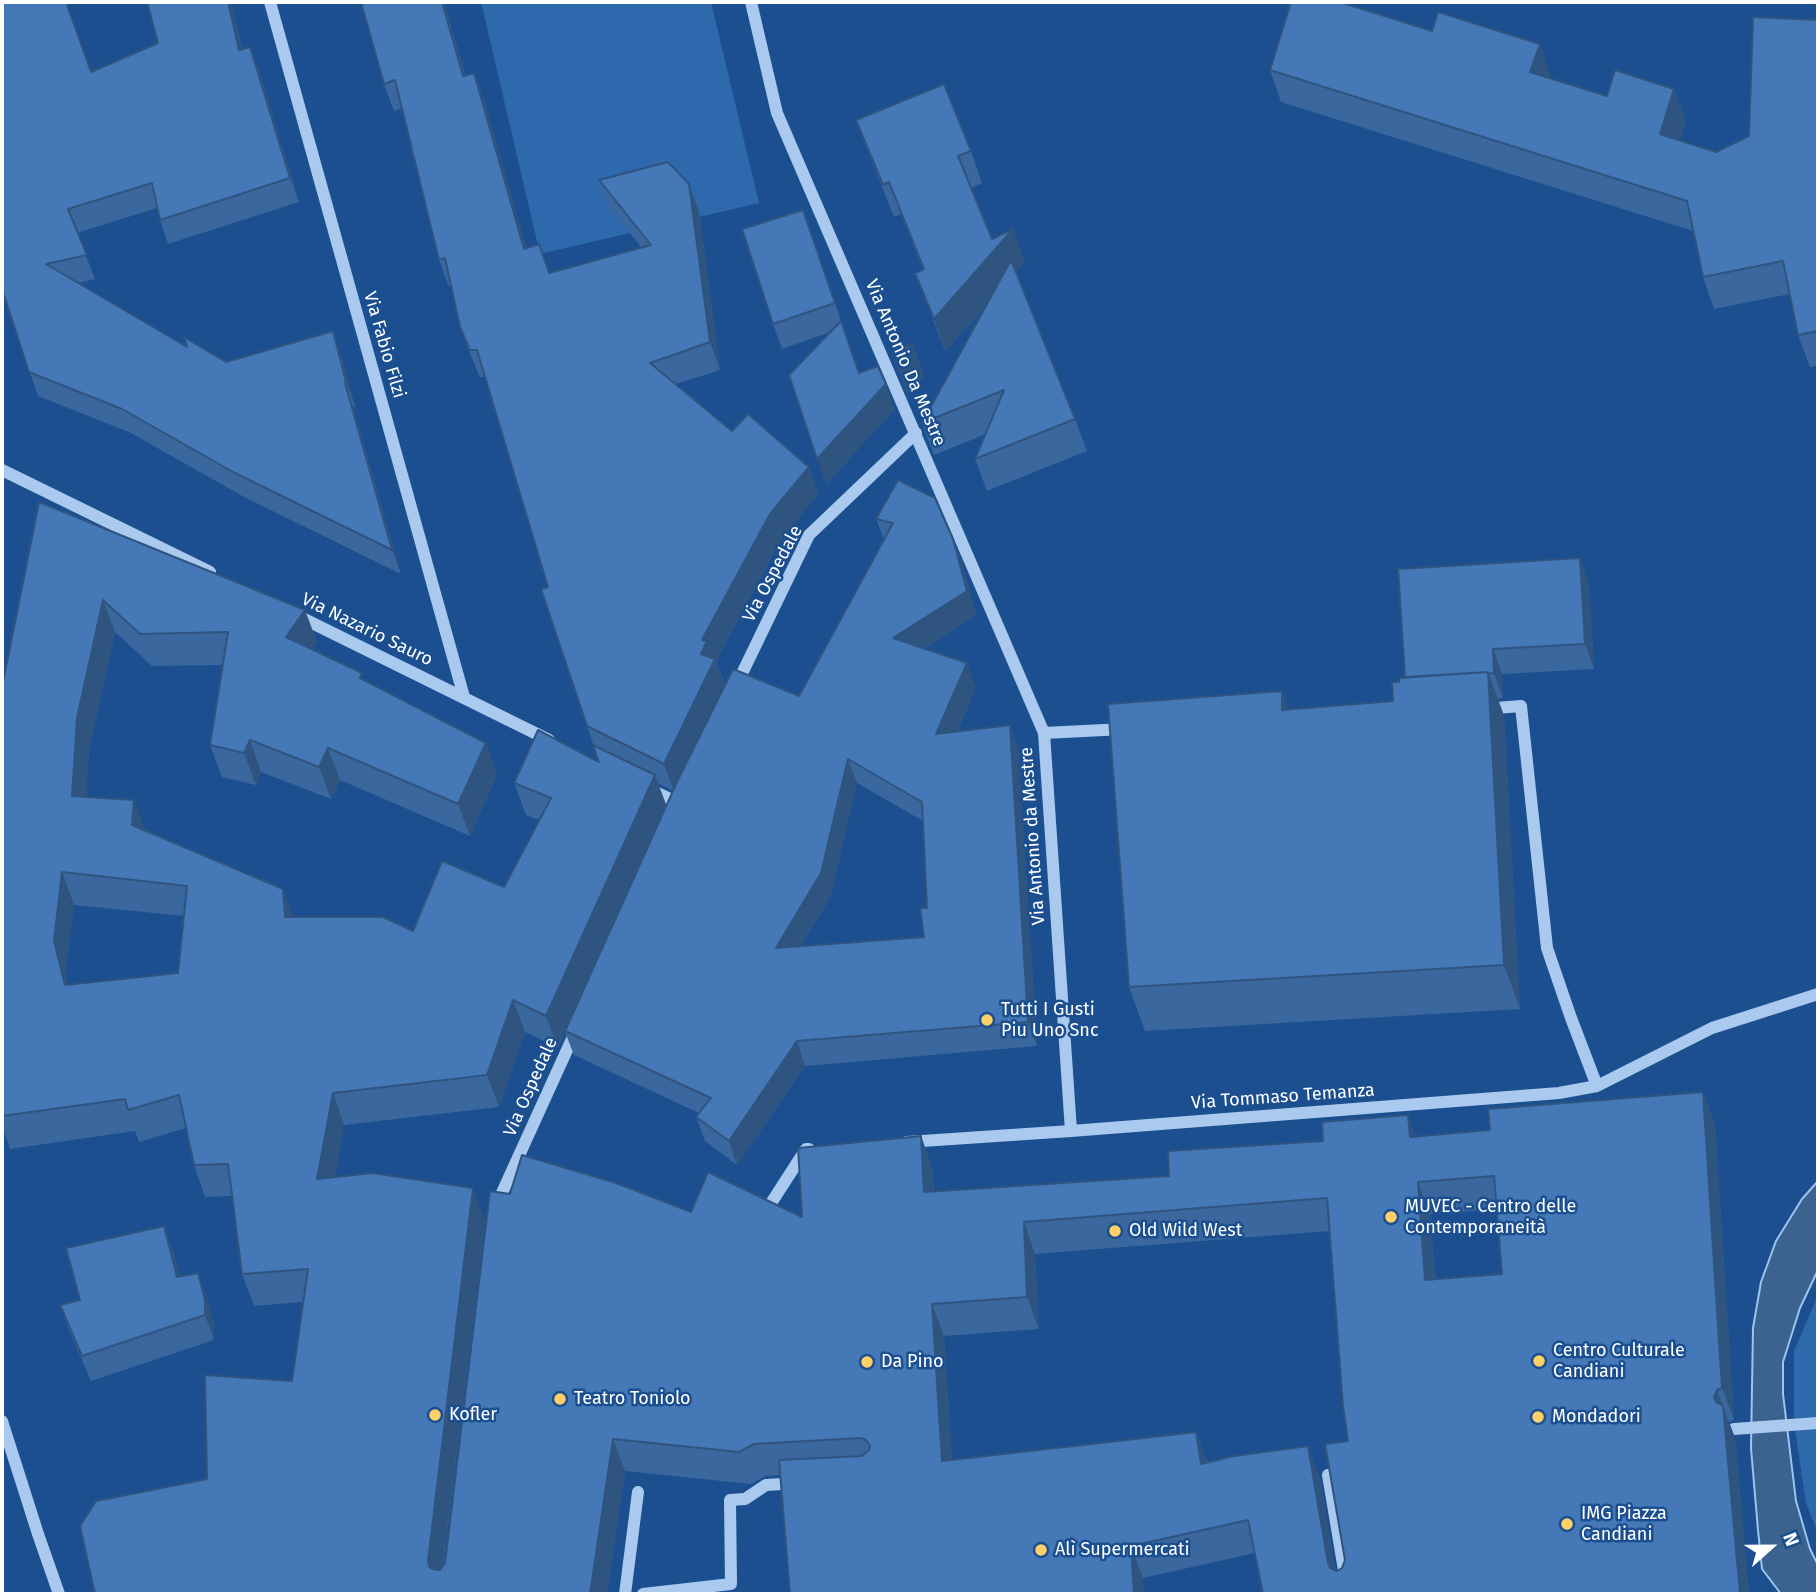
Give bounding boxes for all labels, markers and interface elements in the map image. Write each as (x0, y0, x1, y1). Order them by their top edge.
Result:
street label: Via Antonio Da Mestre (860, 276, 950, 450)
street label: Via Fabio Filzi (358, 289, 410, 401)
street label: Via Ospedale (738, 522, 808, 626)
street label: Via Nazario Sauro (298, 589, 436, 671)
street label: Via Antonio da Mestre (1016, 746, 1050, 926)
place label: Tutti I Gusti Piu Uno Snc (1001, 999, 1098, 1042)
marker: Tutti I Gusti Piu Uno Snc (979, 1012, 995, 1028)
street label: Via Ospedale (499, 1034, 563, 1140)
street label: Via Tommaso Temanza (1191, 1080, 1375, 1114)
place label: MUVEC - Centro delle Contemporaneità (1405, 1196, 1576, 1238)
marker: MUVEC - Centro delle Contemporaneità (1383, 1209, 1399, 1225)
place label: Old Wild West (1129, 1220, 1242, 1242)
marker: Old Wild West (1107, 1223, 1123, 1239)
place label: Centro Culturale Candiani (1553, 1340, 1685, 1382)
place label: Da Pino (881, 1351, 944, 1373)
marker: Centro Culturale Candiani (1531, 1353, 1547, 1369)
marker: Da Pino (859, 1354, 875, 1370)
place label: Teatro Toniolo (574, 1388, 691, 1410)
marker: Teatro Toniolo (552, 1391, 568, 1407)
place label: Kofler (449, 1404, 497, 1426)
place label: Mondadori (1552, 1406, 1641, 1428)
marker: Kofler (427, 1407, 443, 1423)
marker: Mondadori (1530, 1409, 1546, 1425)
place label: IMG Piazza Candiani (1581, 1503, 1667, 1546)
north arrow (1736, 1512, 1806, 1582)
marker: IMG Piazza Candiani (1559, 1516, 1575, 1532)
text: N (1778, 1529, 1804, 1549)
place label: Alì Supermercati (1055, 1539, 1190, 1561)
marker: Alì Supermercati (1033, 1542, 1049, 1558)

